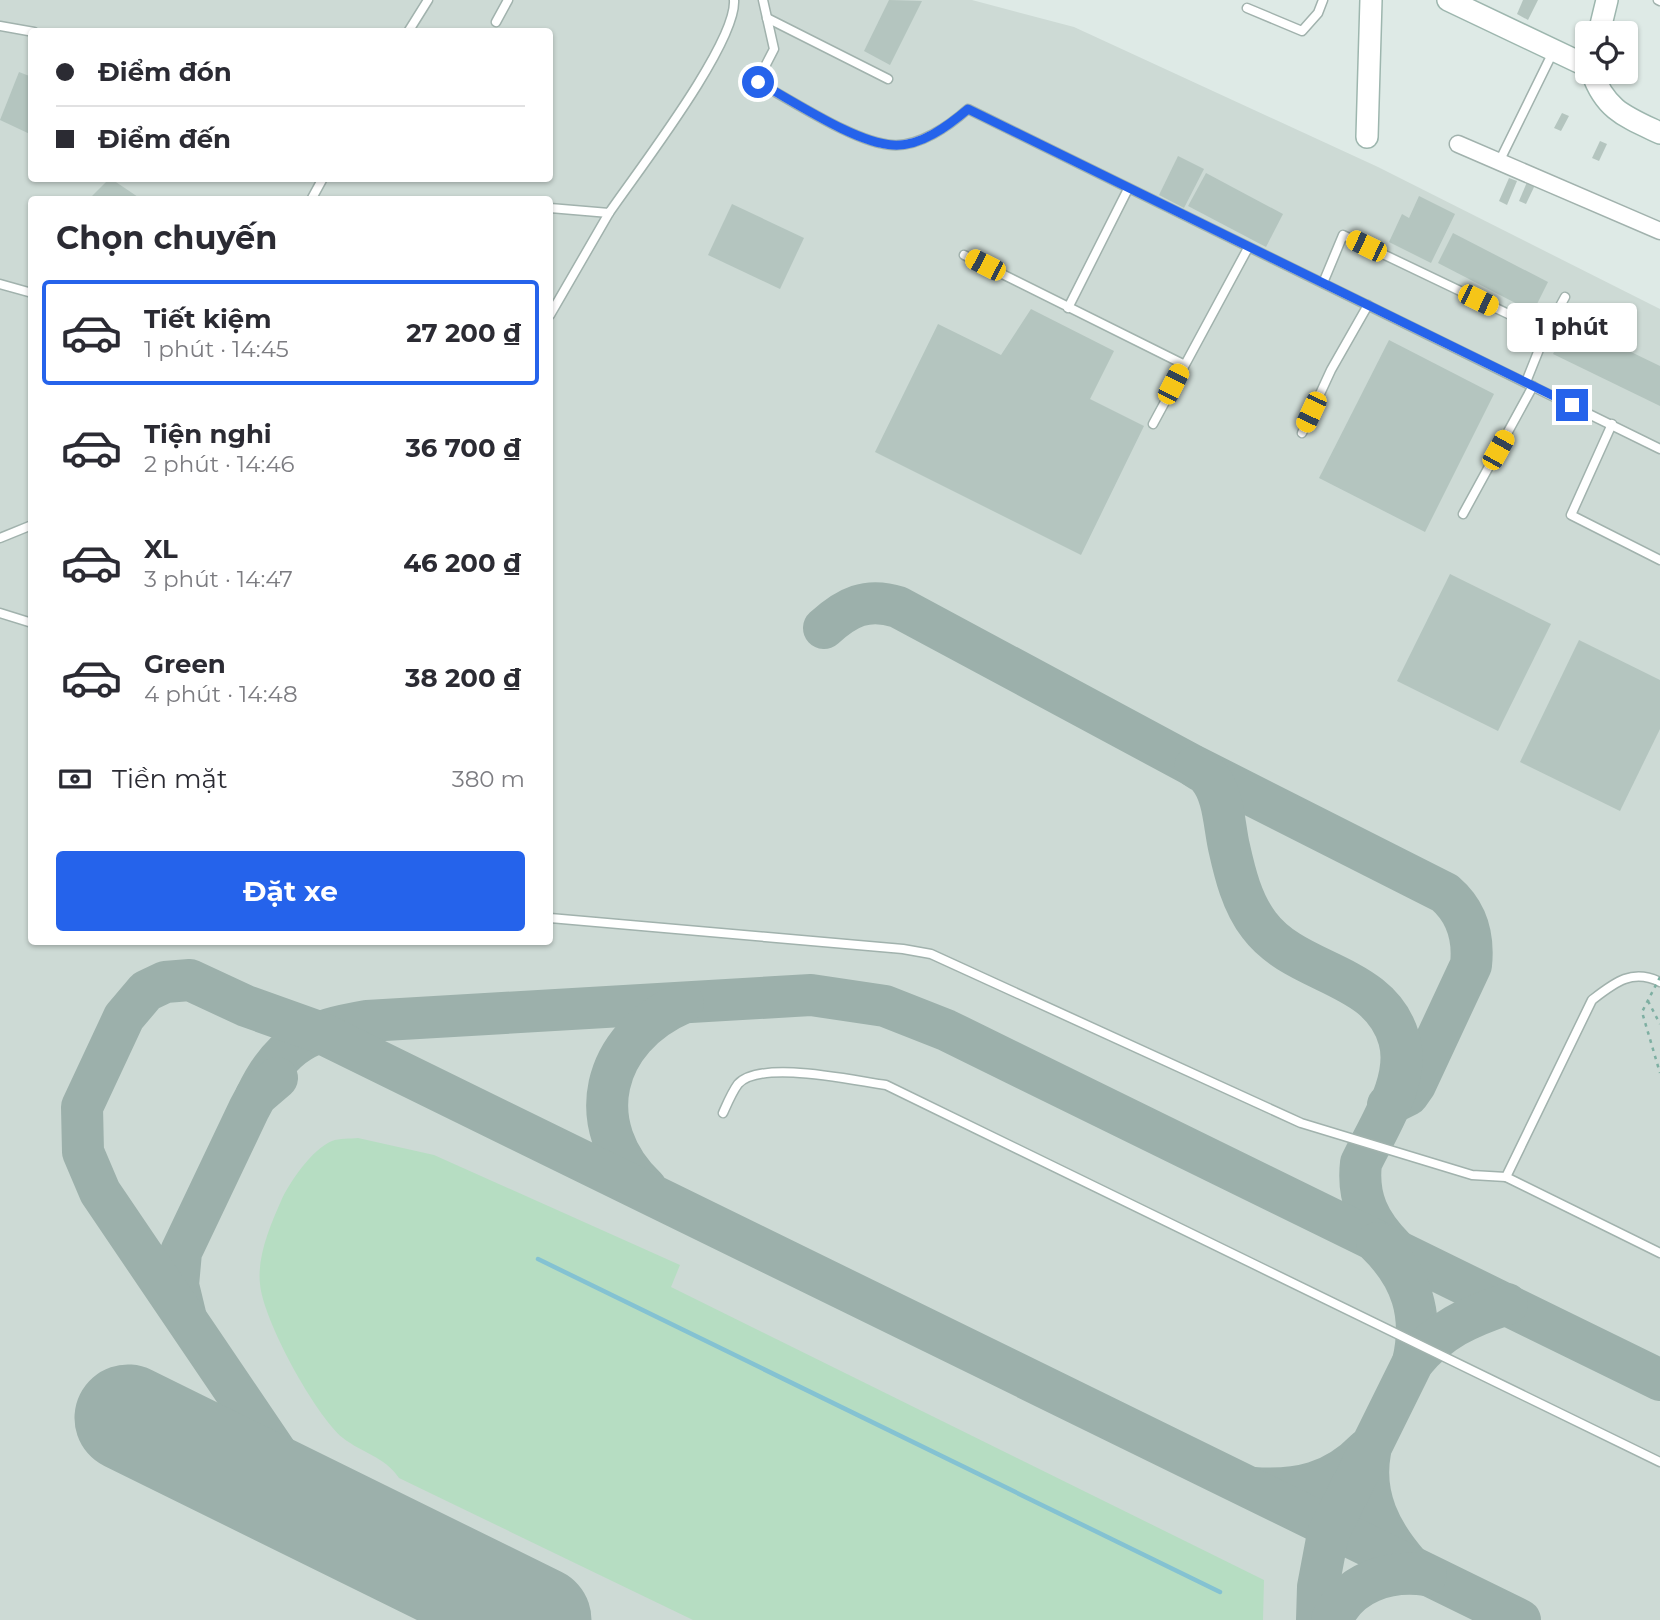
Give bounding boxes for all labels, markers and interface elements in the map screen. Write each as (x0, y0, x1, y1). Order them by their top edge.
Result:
map controls (1575, 21, 1638, 84)
button: locate (1575, 21, 1638, 84)
text: Điểm đón (98, 56, 232, 88)
route start (742, 66, 774, 98)
text: Điểm đến (98, 123, 231, 155)
text: Chọn chuyến (56, 218, 277, 257)
car (1343, 227, 1390, 265)
car (962, 246, 1009, 284)
car (1455, 281, 1502, 319)
icon: car (60, 301, 123, 364)
text: Tiết kiệm (144, 303, 272, 335)
callout: 1 phút (1507, 304, 1637, 352)
text: 1 phút (1535, 313, 1609, 341)
text: 27 200 ₫ (406, 317, 521, 349)
text: 1 phút · 14:45 (144, 335, 289, 363)
car (1155, 361, 1192, 407)
car (1293, 389, 1330, 435)
route end (1556, 389, 1588, 421)
icon: car (60, 416, 123, 479)
text: Tiện nghi (144, 418, 272, 450)
car (1479, 427, 1518, 473)
text: 36 700 ₫ (405, 432, 521, 464)
text: 2 phút · 14:46 (144, 450, 295, 478)
icon: car (60, 531, 123, 594)
text: XL (144, 533, 178, 565)
text: 46 200 ₫ (403, 547, 521, 579)
text: 3 phút · 14:47 (144, 565, 293, 593)
icon: car (60, 646, 123, 709)
text: Green (144, 648, 226, 680)
text: 38 200 ₫ (405, 662, 521, 694)
text: 4 phút · 14:48 (144, 680, 298, 708)
icon: cash (56, 760, 94, 798)
text: Tiền mặt (112, 763, 228, 795)
text: 380 m (452, 765, 525, 793)
button: Đặt xe (56, 851, 525, 931)

